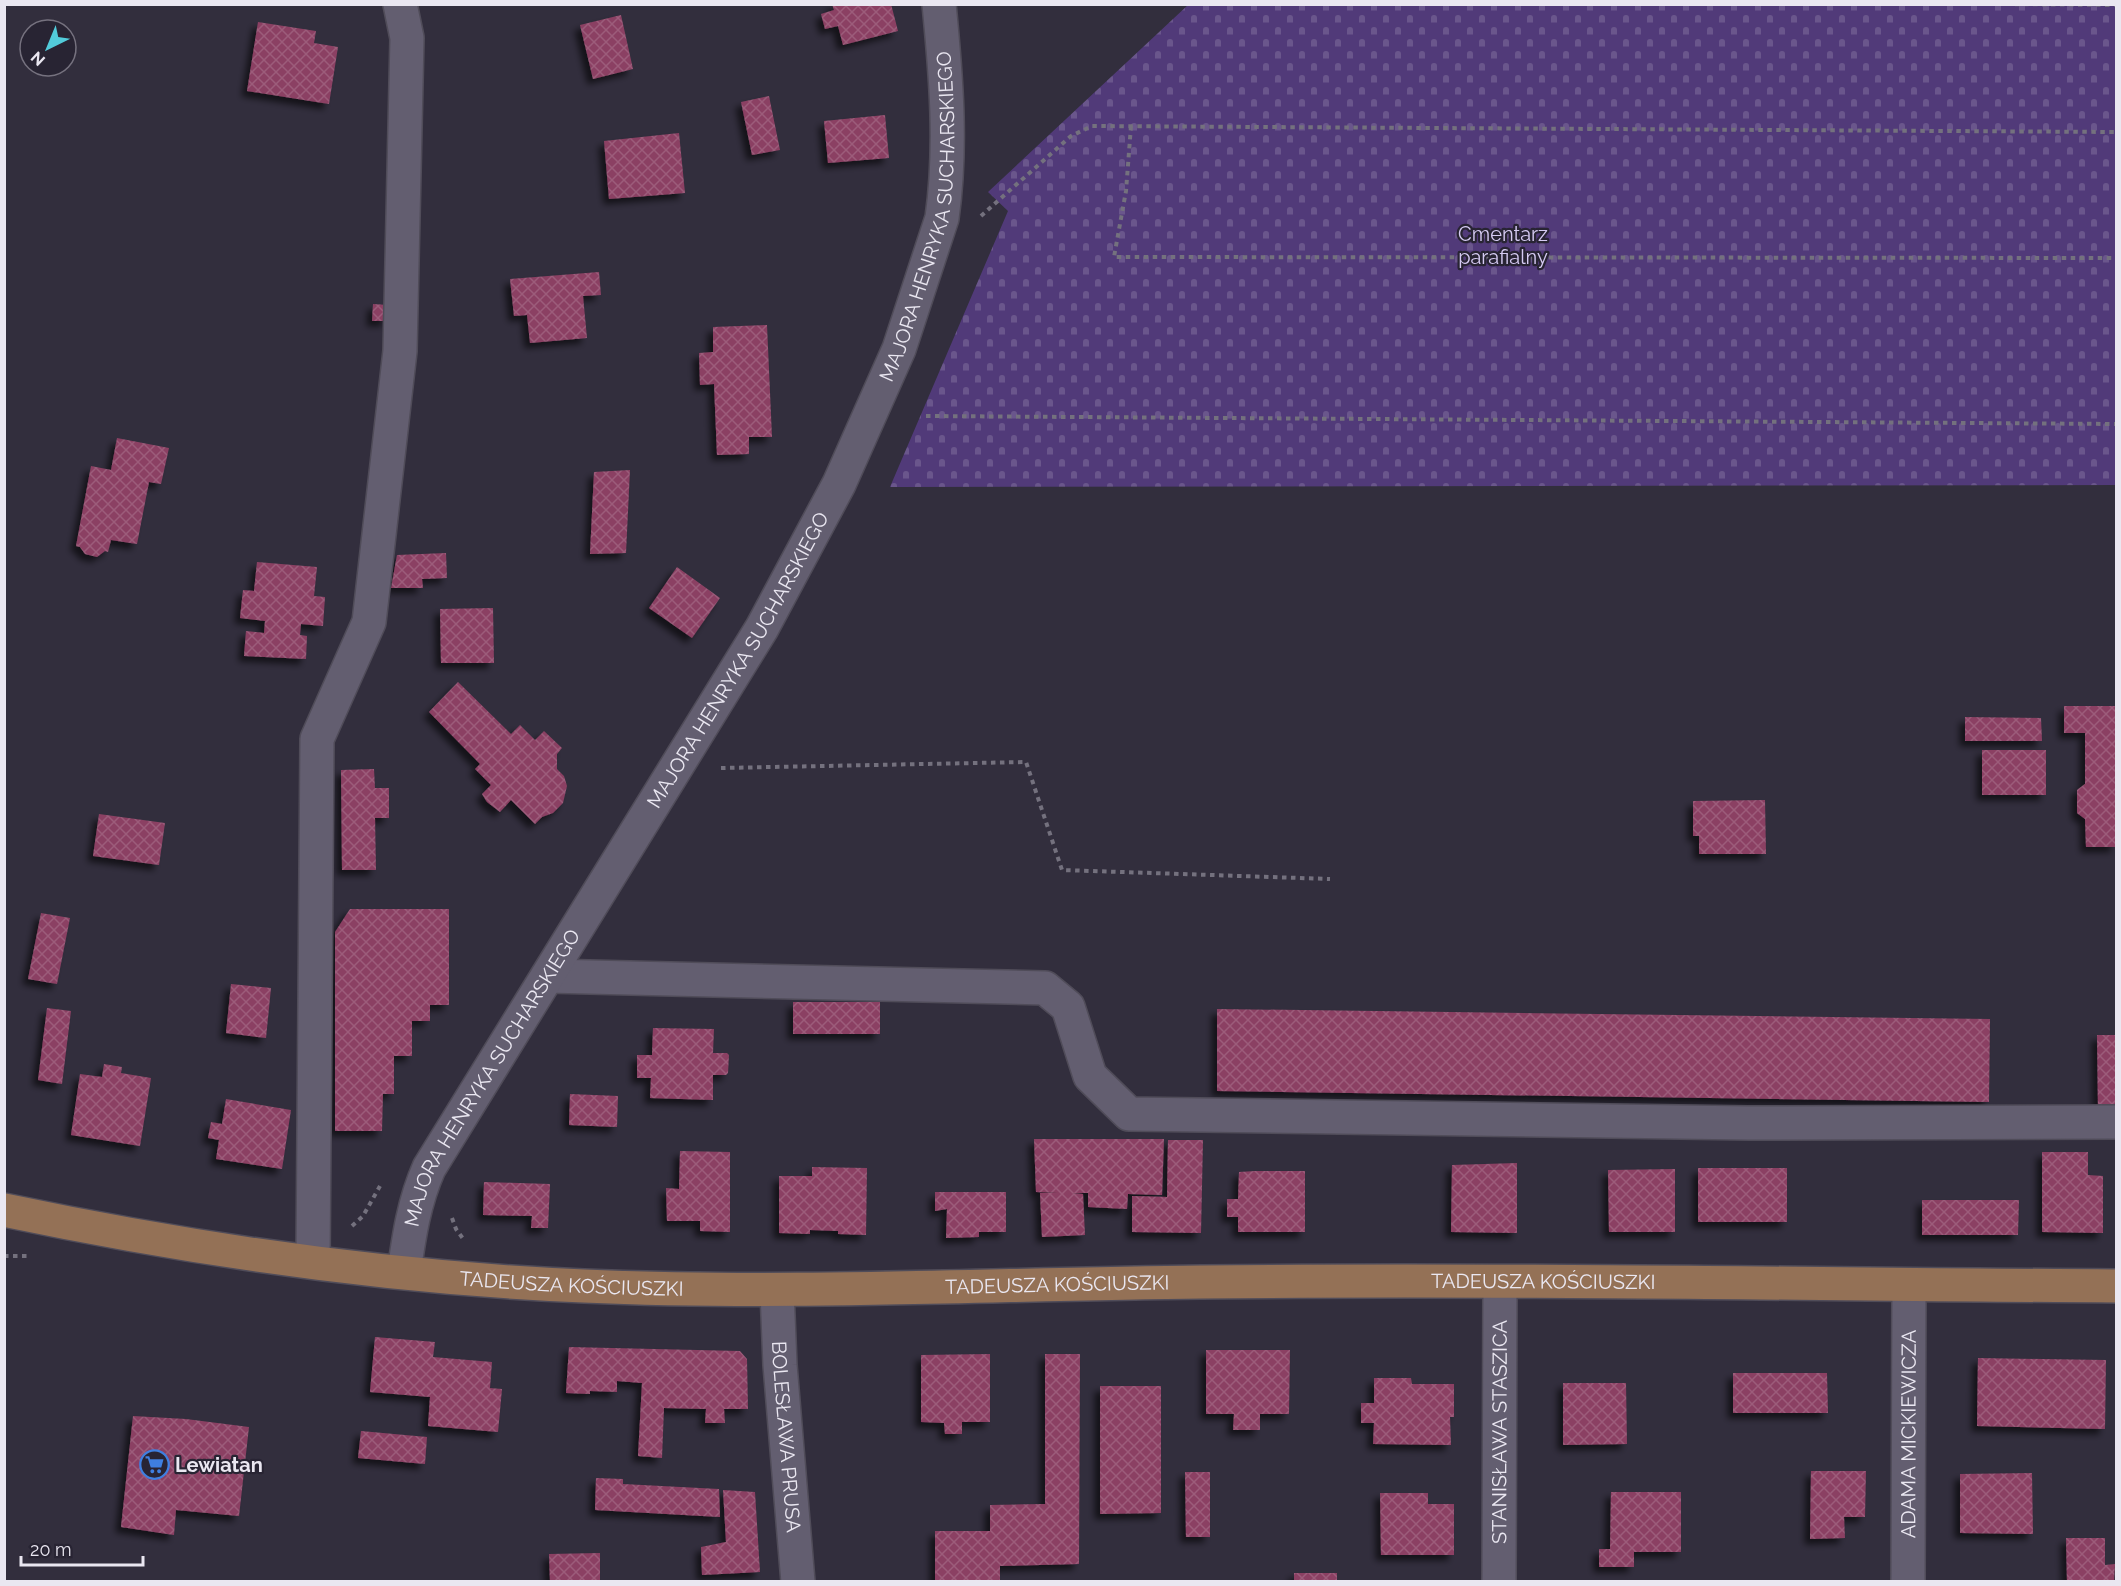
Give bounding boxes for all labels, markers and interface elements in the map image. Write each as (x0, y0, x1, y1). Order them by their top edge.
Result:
north arrow (18, 18, 78, 78)
text: N (27, 47, 49, 70)
street label: MAJORA HENRYKA SUCHARSKIEGO (874, 50, 959, 385)
park label: Cmentarz parafialny (1458, 222, 1548, 269)
street label: MAJORA HENRYKA SUCHARSKIEGO (642, 508, 834, 812)
street label: MAJORA HENRYKA SUCHARSKIEGO (399, 925, 585, 1229)
street label: TADEUSZA KOŚCIUSZKI (458, 1266, 684, 1301)
street label: TADEUSZA KOŚCIUSZKI (1431, 1269, 1656, 1294)
street label: TADEUSZA KOŚCIUSZKI (945, 1270, 1170, 1299)
street label: STANISŁAWA STASZICA (1487, 1319, 1512, 1544)
street label: ADAMA MICKIEWICZA (1896, 1329, 1921, 1538)
street label: BOLESŁAWA PRUSA (767, 1340, 806, 1534)
supermarket icon: Lewiatan (138, 1449, 170, 1481)
place label: Lewiatan (175, 1453, 263, 1477)
scale bar (21, 1529, 142, 1567)
text: 20 m (30, 1539, 72, 1560)

